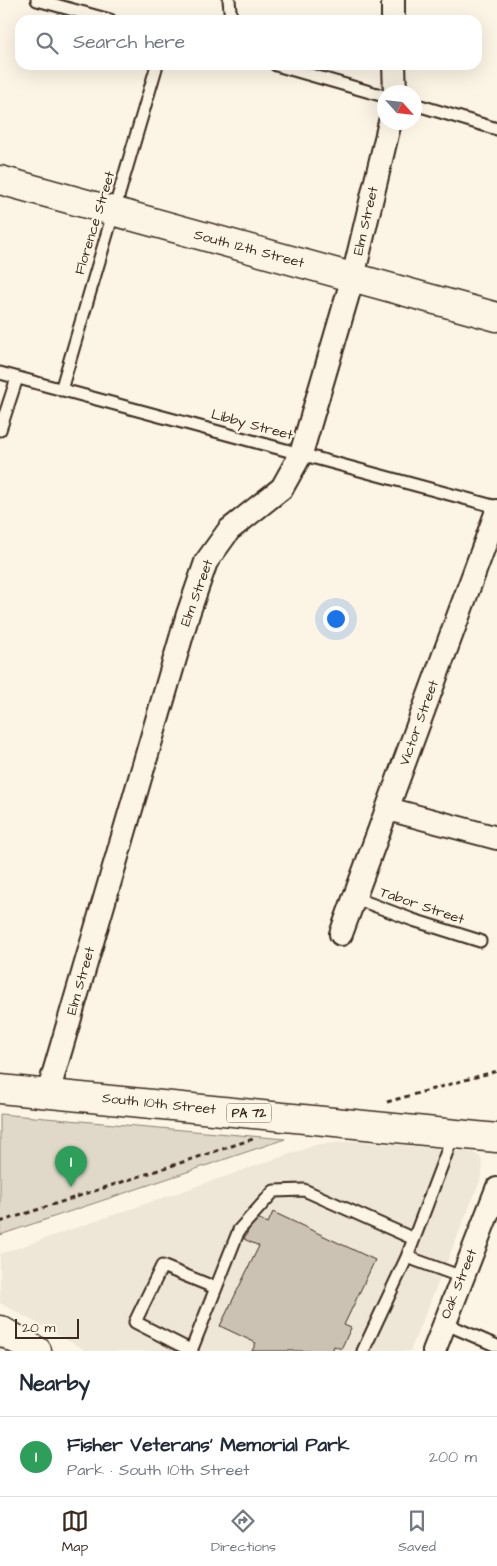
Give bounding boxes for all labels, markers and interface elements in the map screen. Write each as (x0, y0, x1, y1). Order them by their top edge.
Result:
search box (15, 15, 482, 70)
icon: search (33, 29, 61, 57)
text: Search here (73, 29, 185, 56)
north arrow (377, 85, 422, 130)
street label: Florence Street (70, 168, 120, 277)
street label: Elm Street (348, 184, 384, 257)
street label: South 12th Street (192, 225, 307, 273)
street label: Libby Street (209, 404, 295, 446)
street label: Elm Street (176, 556, 219, 629)
your location (323, 606, 349, 632)
street label: Victor Street (394, 677, 444, 769)
street label: Tabor Street (377, 882, 467, 930)
street label: Elm Street (62, 944, 100, 1017)
street label: South 10th Street (101, 1088, 217, 1120)
road number: PA 72 (226, 1104, 272, 1122)
pin: 1 (55, 1146, 87, 1187)
street label: Oak Street (436, 1246, 482, 1322)
scale bar (15, 1316, 79, 1339)
text: 20 m (22, 1318, 55, 1338)
text: Nearby (20, 1369, 90, 1398)
text: Fisher Veterans' Memorial Park (67, 1432, 349, 1459)
text: 1 (35, 1446, 37, 1468)
text: 200 m (429, 1446, 477, 1468)
text: Park · South 10th Street (67, 1459, 250, 1481)
tab: Map (61, 1507, 89, 1557)
tab: Directions (211, 1507, 276, 1557)
tab: Saved (398, 1507, 436, 1557)

